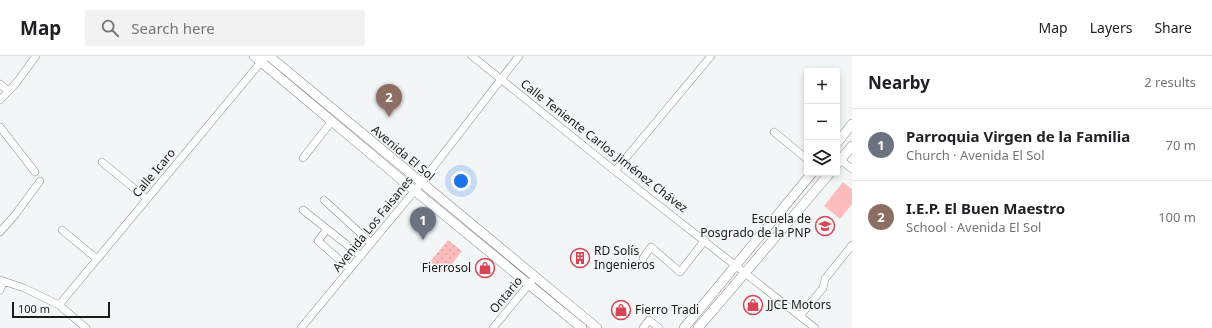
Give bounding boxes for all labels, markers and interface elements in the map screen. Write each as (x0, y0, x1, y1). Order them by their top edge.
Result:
search box (85, 10, 365, 46)
text: Map (20, 15, 61, 41)
icon: search (99, 17, 121, 39)
text: Search here (131, 18, 215, 38)
text: Map (1039, 18, 1068, 37)
text: Layers (1090, 18, 1132, 37)
text: Share (1154, 18, 1192, 37)
map controls (804, 68, 840, 176)
button: + (804, 68, 840, 104)
text: Nearby (868, 71, 930, 94)
text: 2 results (1144, 73, 1196, 91)
street label: Calle Teniente Carlos Jiménez Chávez (517, 75, 692, 216)
pin: 2 (376, 84, 402, 117)
button: − (804, 104, 840, 140)
street label: Avenida El Sol (368, 121, 439, 184)
text: Parroquia Virgen de la Familia (906, 126, 1130, 146)
text: 1 (877, 136, 885, 154)
text: 70 m (1166, 136, 1196, 154)
button: layers (804, 140, 840, 176)
street label: Calle Icaro (128, 145, 179, 201)
text: Church · Avenida El Sol (906, 146, 1045, 164)
your location (451, 171, 471, 191)
street label: Avenida Los Faisanes (329, 172, 417, 275)
text: I.E.P. El Buen Maestro (906, 198, 1065, 218)
pin: 1 (410, 207, 436, 240)
text: 2 (877, 208, 885, 226)
text: 100 m (1158, 208, 1196, 226)
place label: Escuela de Posgrado de la PNP (700, 210, 811, 241)
school or university icon: Escuela de Posgrado de la PNP (814, 215, 836, 237)
text: School · Avenida El Sol (906, 218, 1041, 236)
place label: RD Solís Ingenieros (594, 242, 655, 273)
building icon: RD Solís Ingenieros (569, 247, 591, 269)
shop icon: Fierrosol (474, 257, 496, 279)
place label: Fierrosol (422, 259, 471, 276)
street label: Ontario (485, 273, 526, 317)
shop icon: JJCE Motors (742, 294, 764, 316)
place label: JJCE Motors (766, 296, 832, 313)
shop icon: Fierro Tradi (610, 299, 632, 321)
scale bar (12, 300, 110, 319)
text: 100 m (18, 301, 50, 316)
place label: Fierro Tradi (635, 301, 699, 318)

